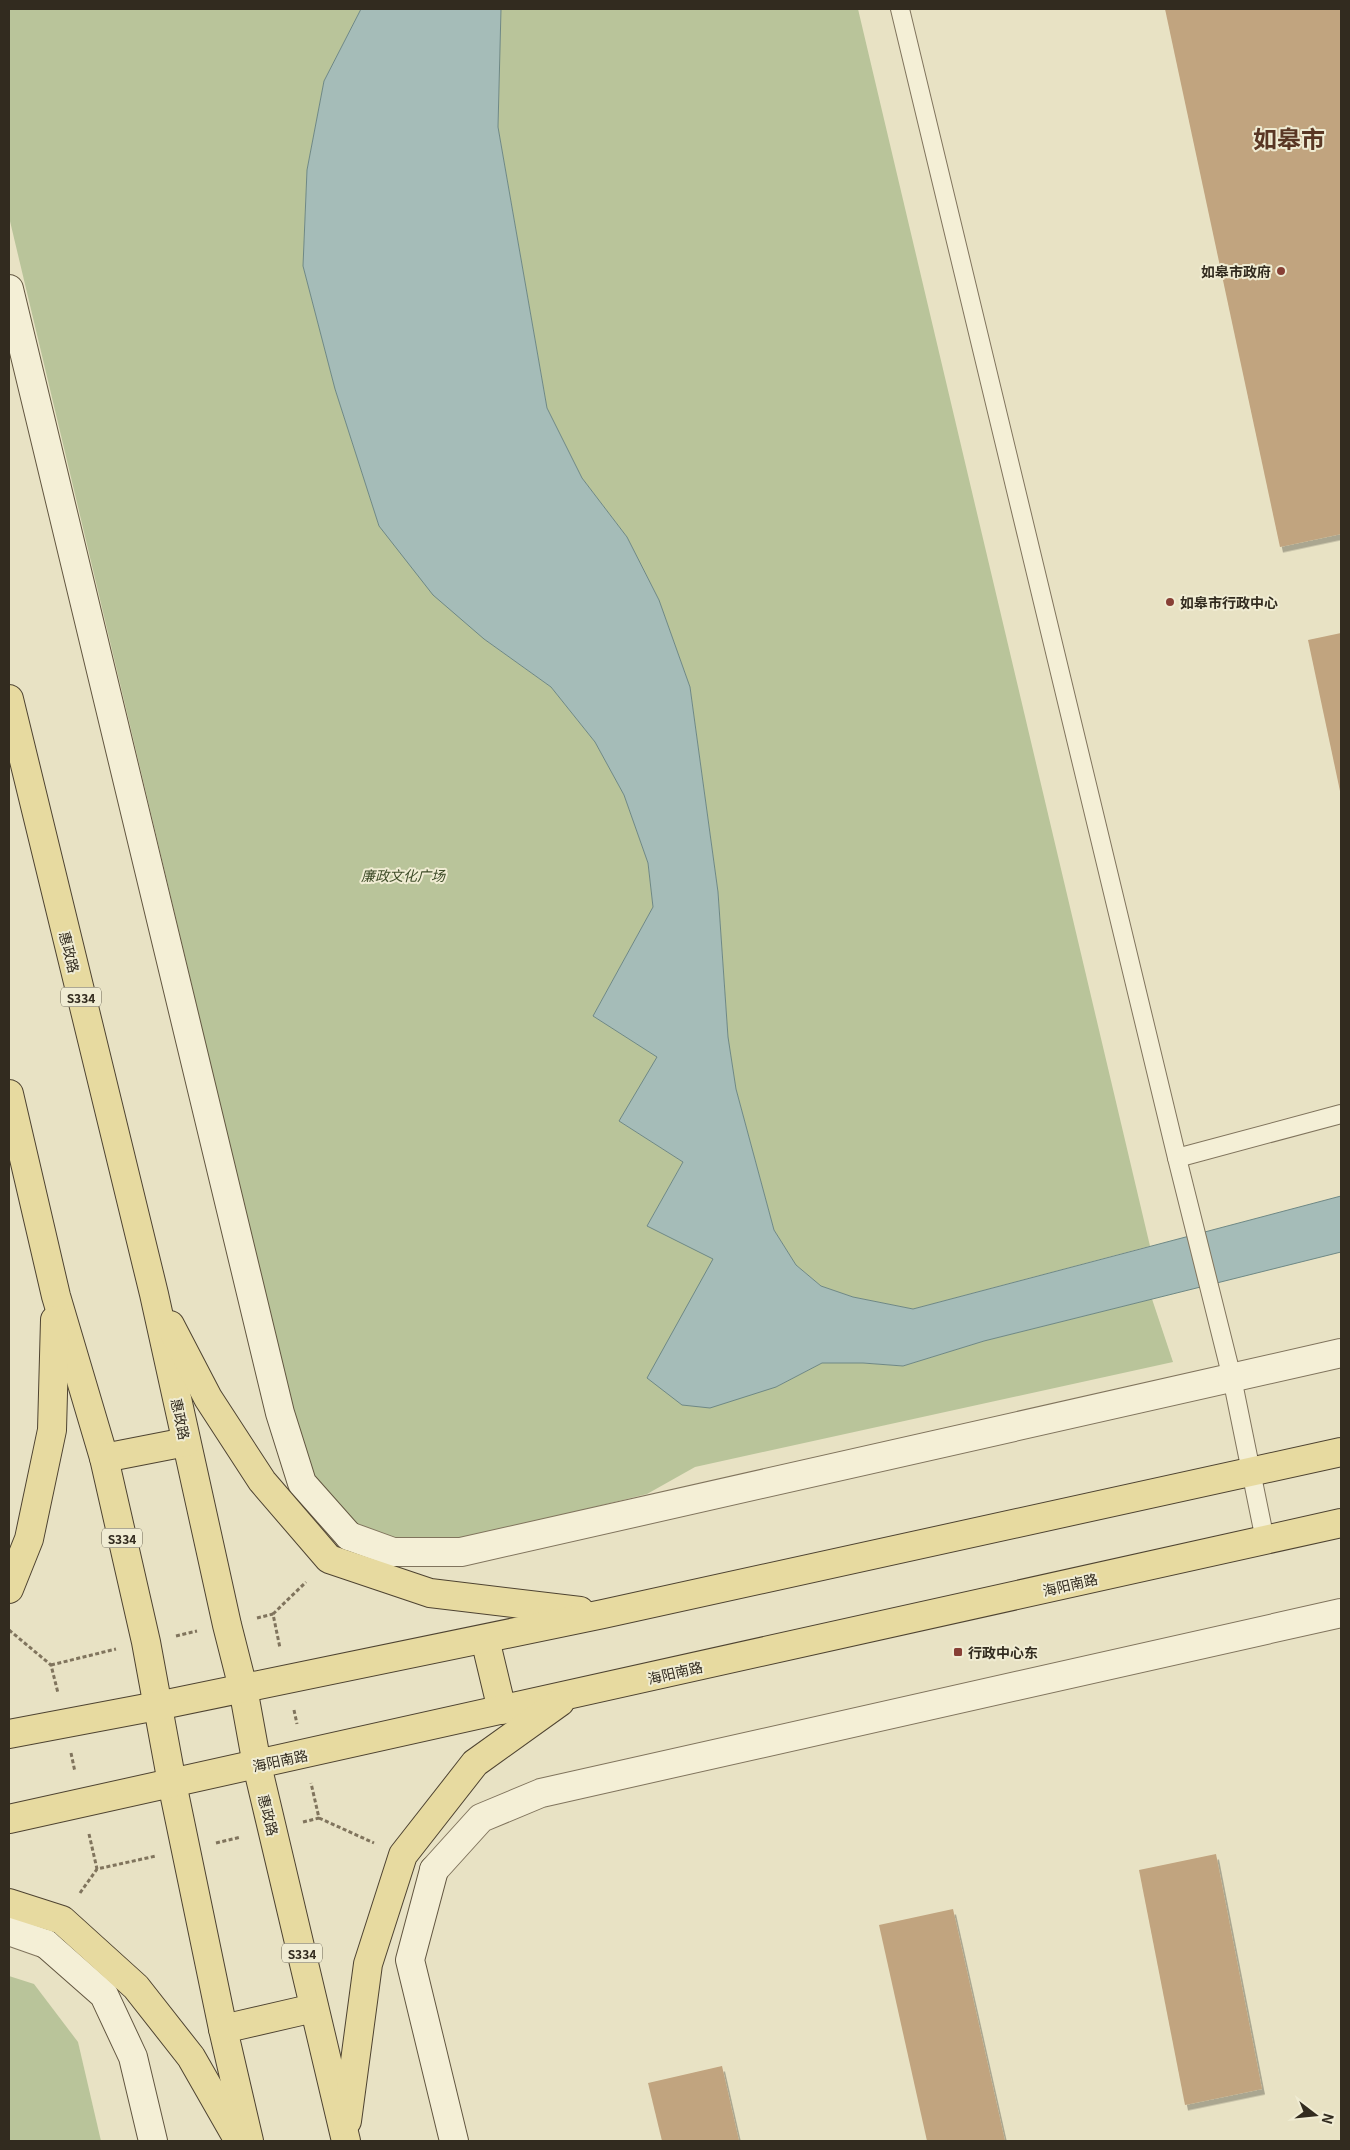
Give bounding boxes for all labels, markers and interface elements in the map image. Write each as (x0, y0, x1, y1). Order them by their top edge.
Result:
district label: 如皋市 (1253, 120, 1325, 155)
place label: 如皋市政府 (1201, 261, 1271, 281)
marker: 如皋市政府 (1275, 265, 1287, 277)
place label: 如皋市行政中心 (1180, 592, 1278, 612)
marker: 如皋市行政中心 (1164, 596, 1176, 608)
park label: 廉政文化广场 (361, 865, 446, 885)
street label: 惠政路 (55, 929, 85, 975)
road number: S334 (61, 988, 101, 1006)
street label: 惠政路 (167, 1396, 195, 1442)
road number: S334 (102, 1529, 142, 1548)
street label: 海阳南路 (1040, 1568, 1100, 1600)
place label: 行政中心东 (968, 1642, 1038, 1662)
marker: 行政中心东 (952, 1646, 964, 1658)
street label: 海阳南路 (645, 1656, 705, 1688)
street label: 海阳南路 (251, 1744, 309, 1776)
street label: 惠政路 (254, 1792, 284, 1838)
road number: S334 (282, 1944, 322, 1962)
north arrow (1290, 2090, 1340, 2140)
text: N (1317, 2111, 1340, 2127)

